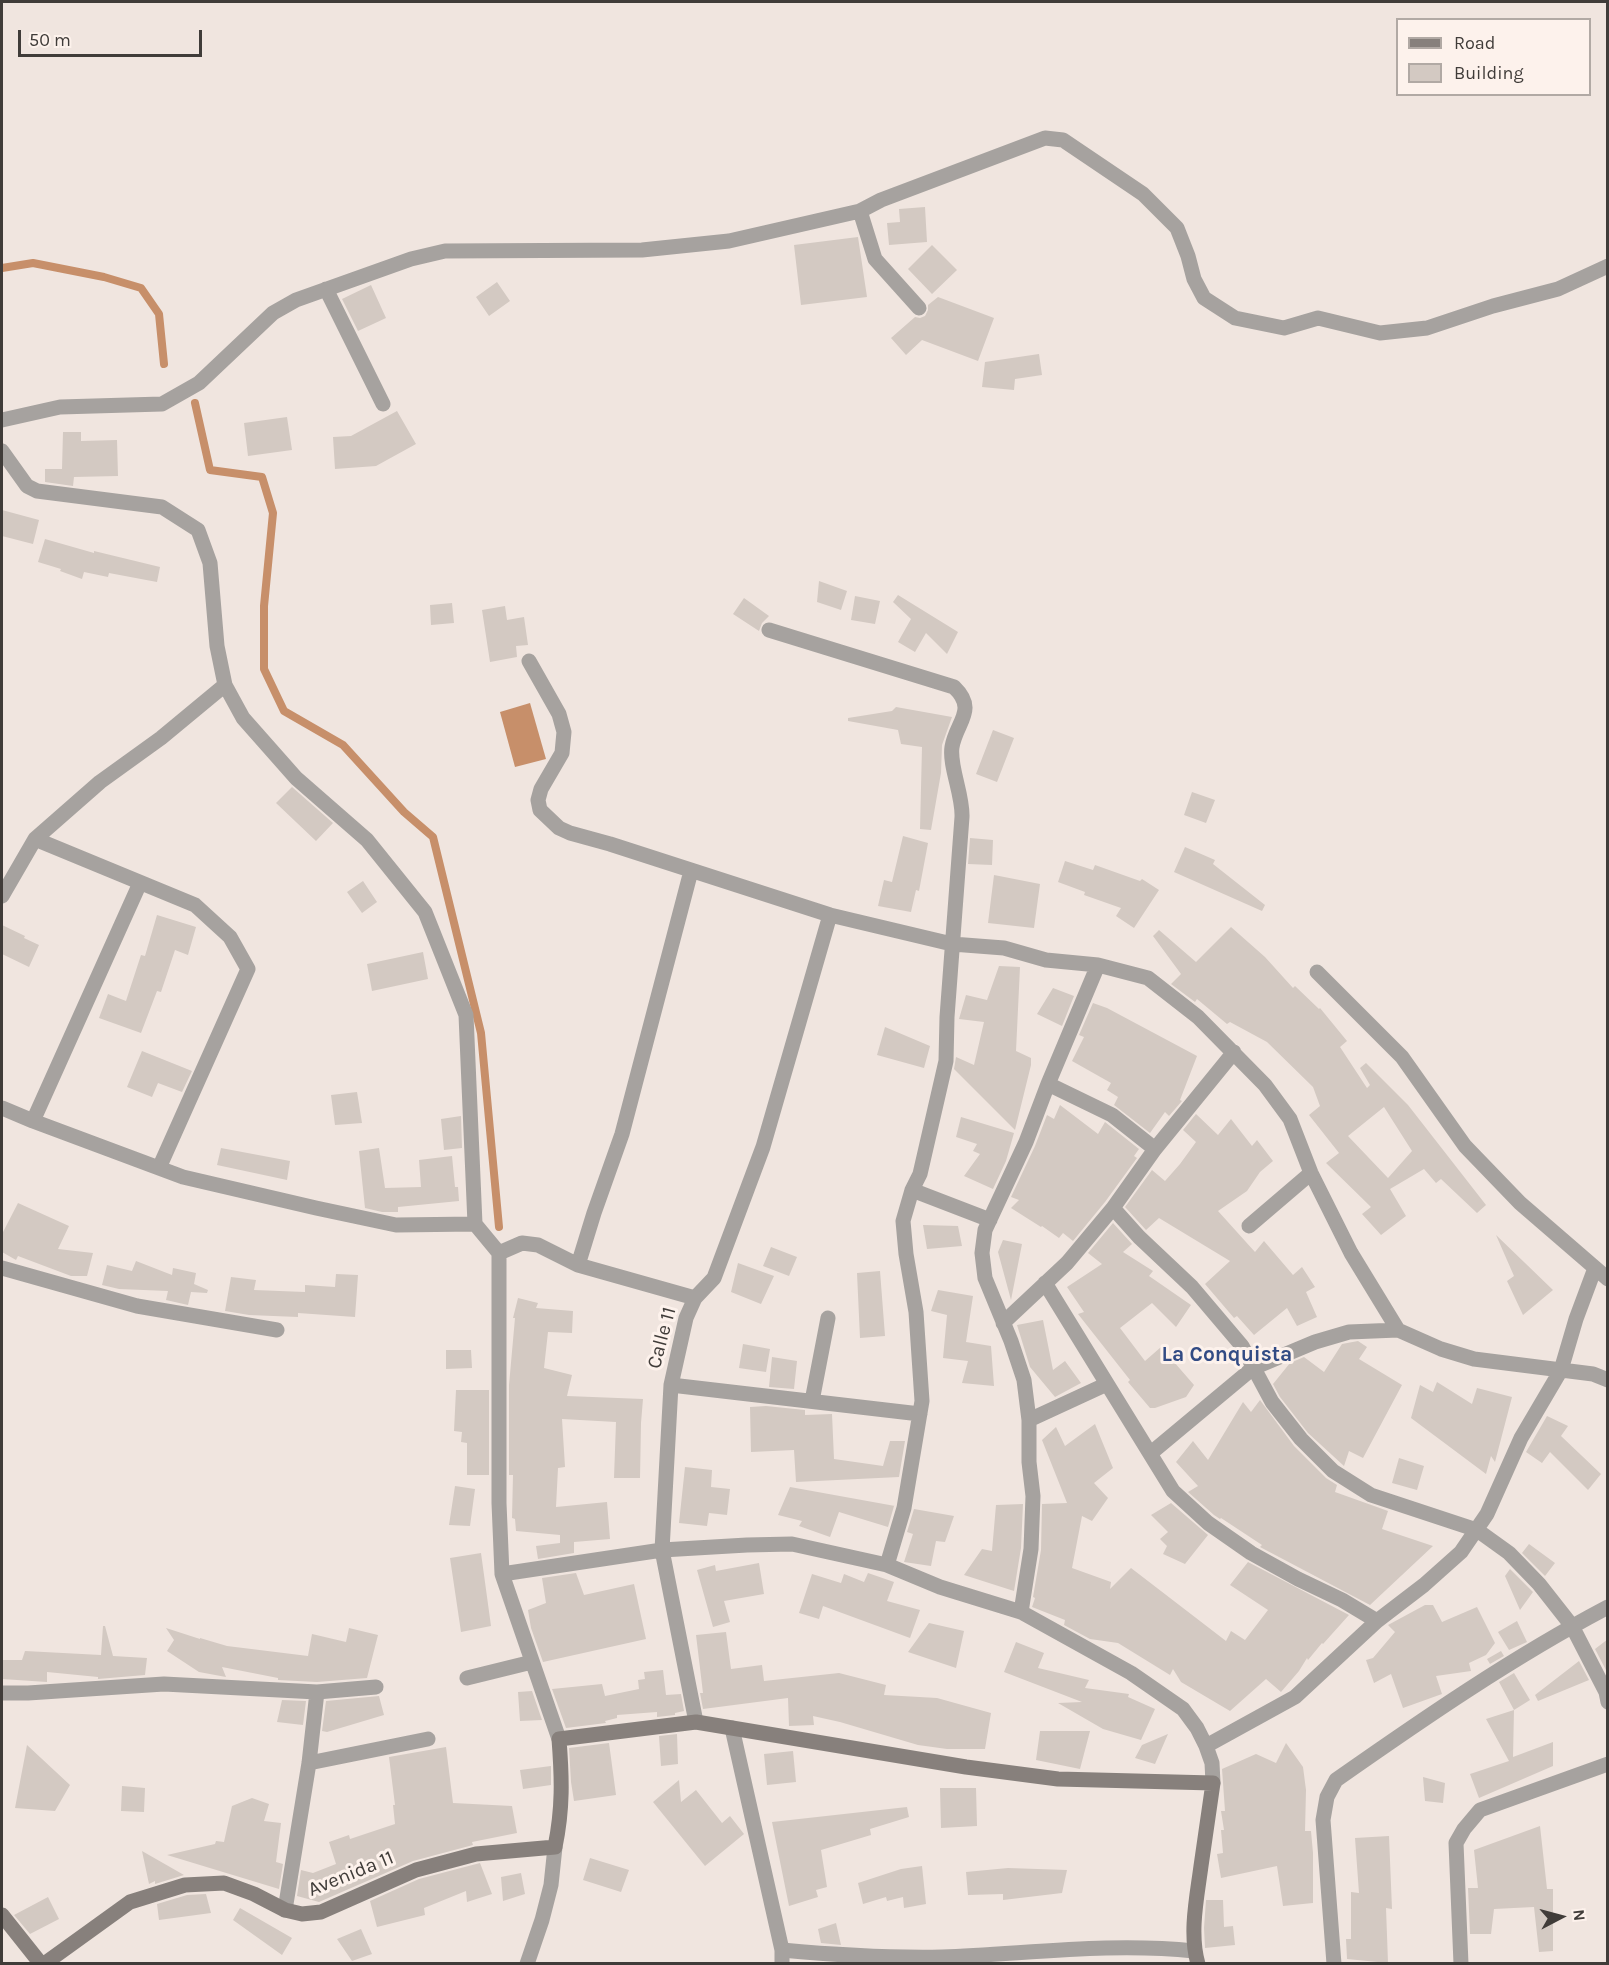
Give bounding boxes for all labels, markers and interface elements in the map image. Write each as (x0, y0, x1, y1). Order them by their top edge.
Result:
scale bar (21, 18, 206, 56)
legend (1396, 18, 1591, 96)
text: 50 m (29, 29, 71, 51)
text: Road (1454, 32, 1495, 54)
text: Building (1454, 62, 1524, 84)
street label: Calle 11 (642, 1305, 682, 1371)
district label: La Conquista (1162, 1342, 1292, 1368)
street label: Avenida 11 (305, 1846, 397, 1902)
north arrow (1531, 1887, 1591, 1947)
text: N (1569, 1908, 1589, 1922)

